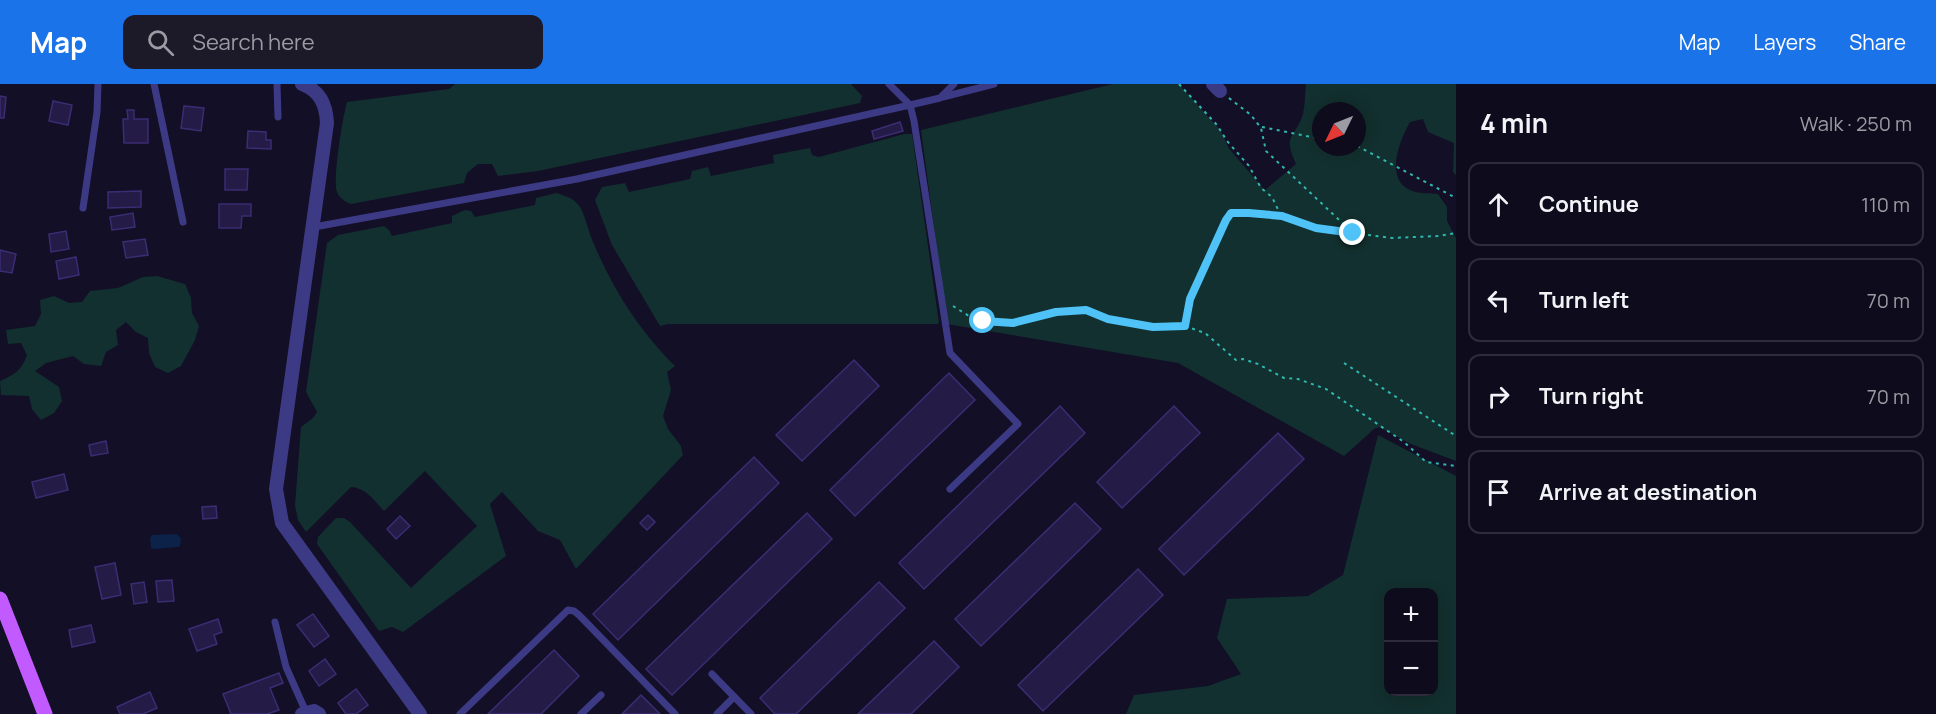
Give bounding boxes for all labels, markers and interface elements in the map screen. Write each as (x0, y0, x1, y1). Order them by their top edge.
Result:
search box (123, 15, 543, 69)
text: Map (30, 23, 87, 61)
icon: search (144, 26, 177, 59)
text: Search here (192, 27, 315, 57)
text: Map (1679, 28, 1720, 56)
text: Layers (1753, 28, 1816, 56)
text: Share (1849, 28, 1906, 56)
north arrow (1312, 102, 1366, 156)
text: 4 min (1480, 105, 1548, 141)
text: Walk · 250 m (1800, 110, 1912, 137)
icon: ahead (1482, 188, 1515, 221)
text: Continue (1539, 189, 1639, 219)
text: 110 m (1861, 191, 1910, 218)
route end (1339, 219, 1365, 245)
icon: left (1482, 284, 1515, 317)
text: Turn left (1539, 285, 1629, 315)
text: 70 m (1867, 287, 1910, 314)
route start (969, 307, 995, 333)
icon: right (1482, 380, 1515, 413)
text: Turn right (1539, 381, 1644, 411)
text: 70 m (1867, 383, 1910, 410)
icon: arrive (1482, 476, 1515, 509)
text: Arrive at destination (1539, 477, 1757, 507)
map controls (1384, 588, 1438, 696)
button: + (1384, 588, 1438, 642)
button: − (1384, 642, 1438, 696)

